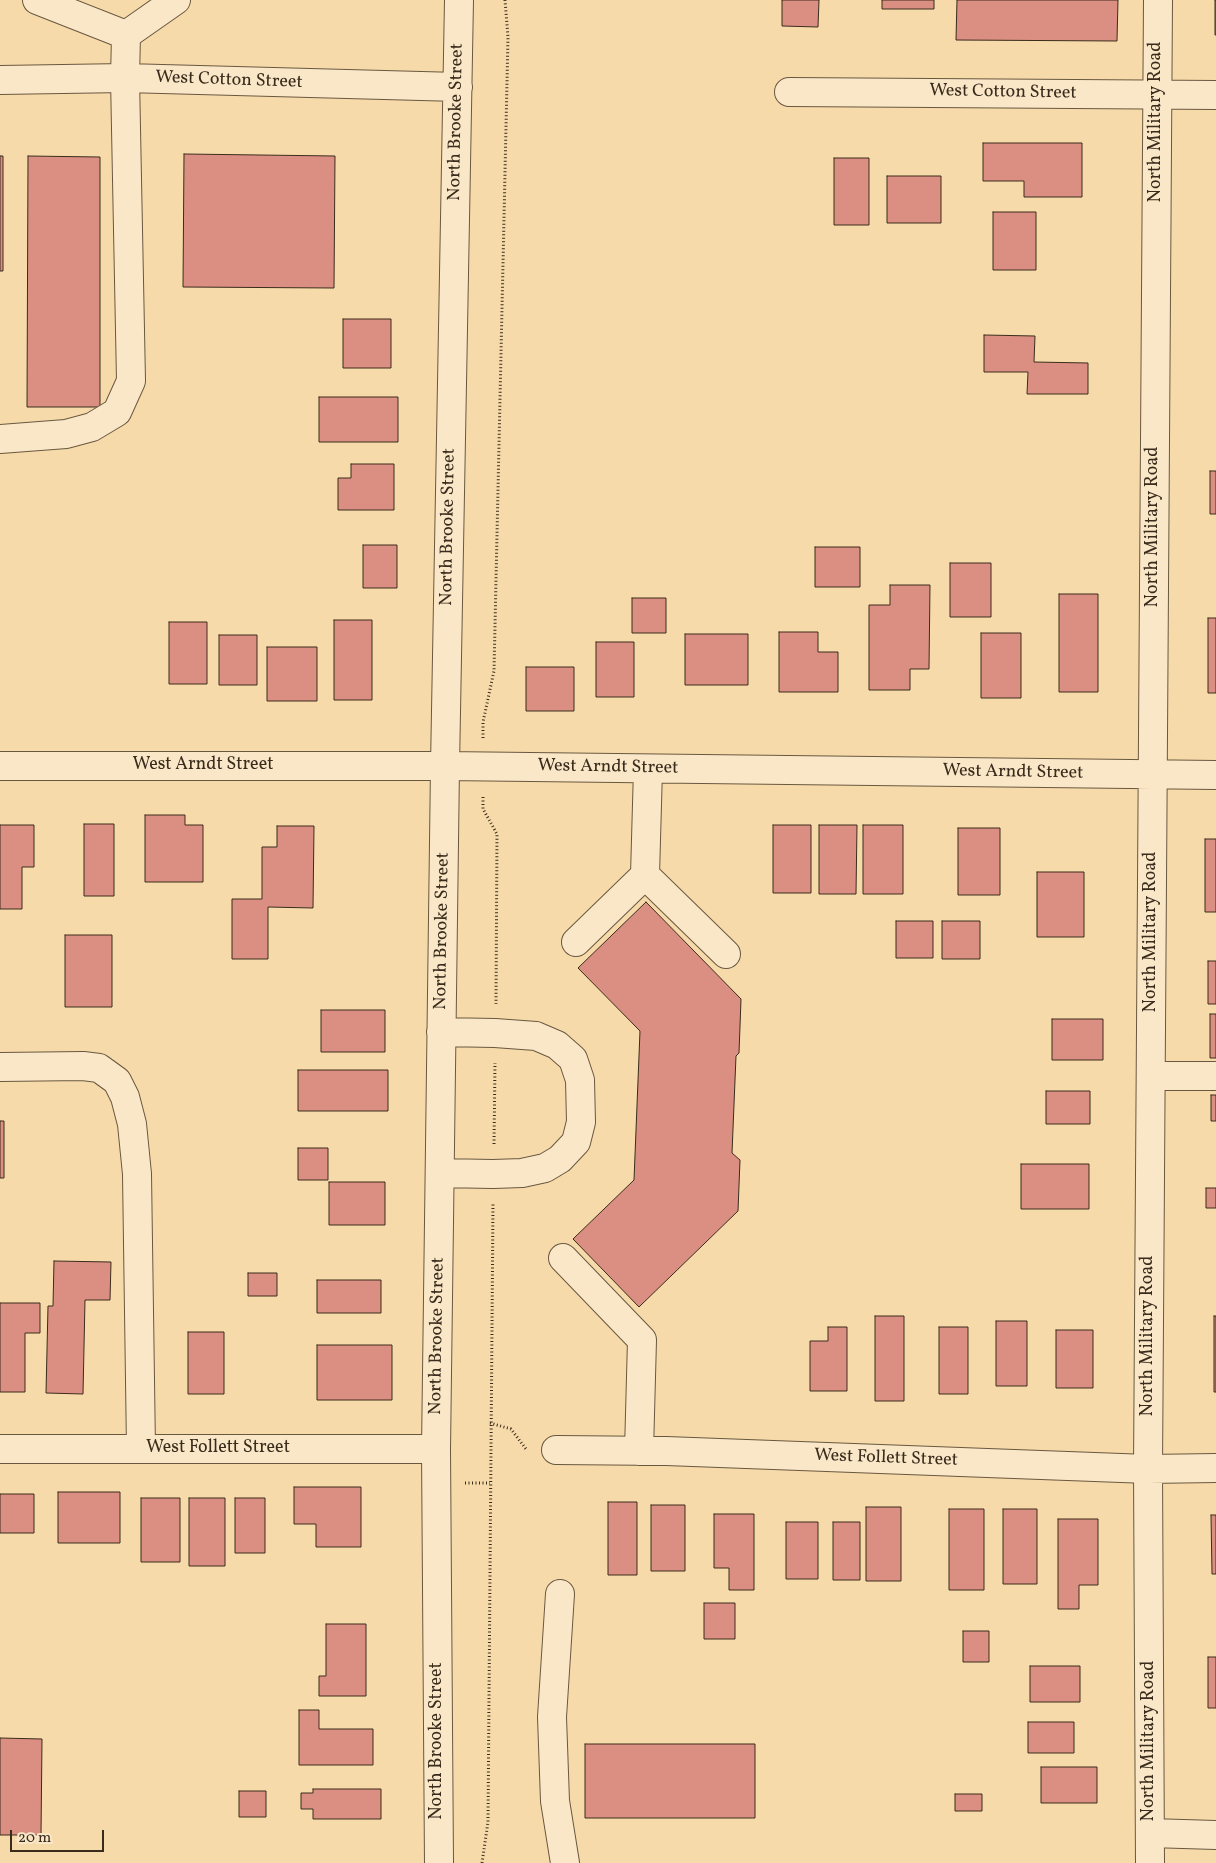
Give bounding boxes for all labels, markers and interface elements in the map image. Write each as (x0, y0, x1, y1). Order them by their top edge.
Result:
street label: North Military Road (1146, 42, 1168, 202)
street label: North Brooke Street (445, 43, 469, 201)
street label: West Cotton Street (155, 68, 303, 94)
street label: West Cotton Street (929, 81, 1077, 105)
street label: North Military Road (1143, 447, 1165, 607)
street label: North Brooke Street (437, 448, 461, 606)
street label: West Arndt Street (133, 755, 273, 777)
street label: West Arndt Street (537, 756, 679, 780)
street label: West Arndt Street (942, 761, 1084, 785)
street label: North Brooke Street (431, 852, 455, 1010)
street label: North Military Road (1141, 852, 1163, 1012)
street label: North Military Road (1138, 1256, 1160, 1416)
street label: North Brooke Street (426, 1257, 450, 1415)
street label: West Follett Street (146, 1438, 290, 1460)
street label: West Follett Street (814, 1446, 958, 1472)
street label: North Military Road (1139, 1661, 1161, 1821)
street label: North Brooke Street (427, 1662, 449, 1820)
scale bar (12, 1820, 106, 1852)
text: 20 m (18, 1828, 51, 1849)

